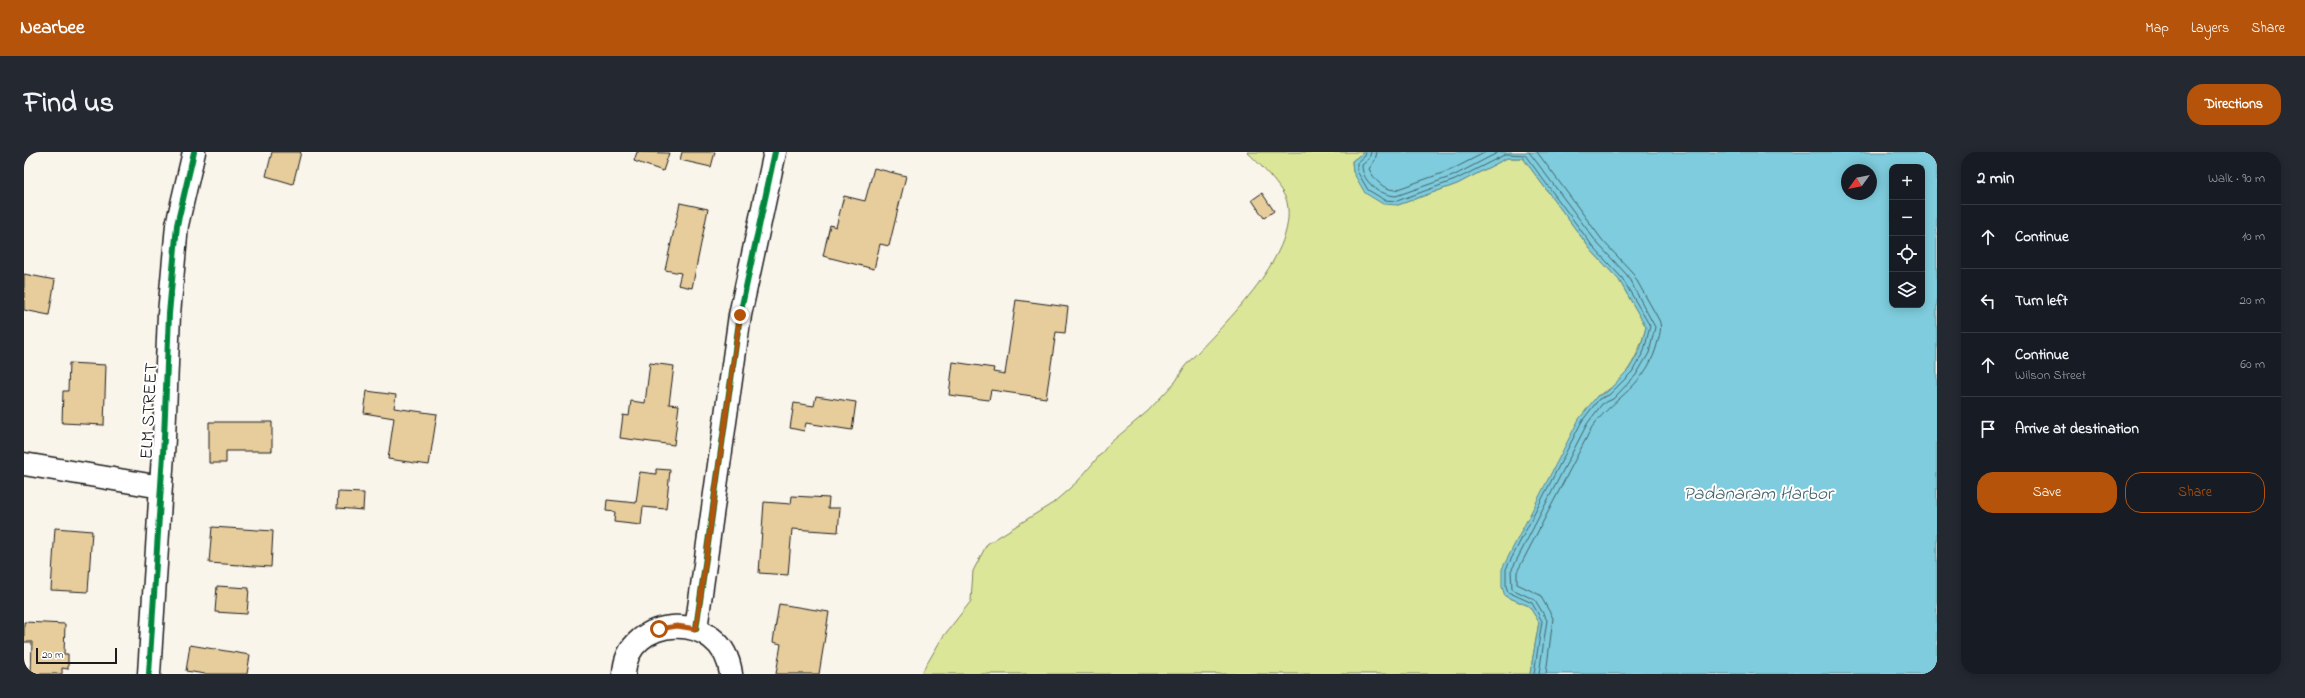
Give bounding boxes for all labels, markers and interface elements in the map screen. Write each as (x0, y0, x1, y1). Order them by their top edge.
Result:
text: Nearbee (20, 15, 85, 42)
text: Map (2145, 18, 2169, 39)
text: Layers (2191, 18, 2229, 39)
text: Share (2251, 18, 2285, 39)
text: Find us (24, 84, 114, 125)
button: Directions (2187, 84, 2281, 125)
north arrow (1841, 164, 1877, 200)
map controls (1889, 164, 1925, 308)
button: + (1889, 164, 1925, 200)
text: 2 min (1977, 166, 2014, 191)
text: Walk · 90 m (2208, 169, 2265, 188)
button: − (1889, 200, 1925, 236)
icon: ahead (1977, 226, 1999, 248)
text: Continue (2015, 226, 2069, 248)
text: 10 m (2242, 227, 2265, 246)
button: locate (1889, 236, 1925, 272)
button: layers (1889, 272, 1925, 308)
icon: left (1977, 290, 1999, 312)
text: Turn left (2015, 290, 2068, 312)
text: 20 m (2240, 291, 2265, 310)
route end (731, 306, 749, 324)
text: Continue (2015, 344, 2069, 366)
icon: ahead (1977, 354, 1999, 376)
text: 60 m (2240, 355, 2265, 374)
street label: ELM STREET (134, 362, 166, 460)
text: Wilson Street (2015, 366, 2086, 385)
icon: arrive (1977, 418, 1999, 440)
text: Arrive at destination (2015, 418, 2139, 440)
button: Save (1977, 472, 2117, 513)
button: Share (2125, 472, 2265, 513)
water label: Padanaram Harbor (1683, 481, 1835, 508)
route start (650, 620, 668, 638)
scale bar (36, 646, 117, 665)
text: 20 m (42, 647, 64, 663)

